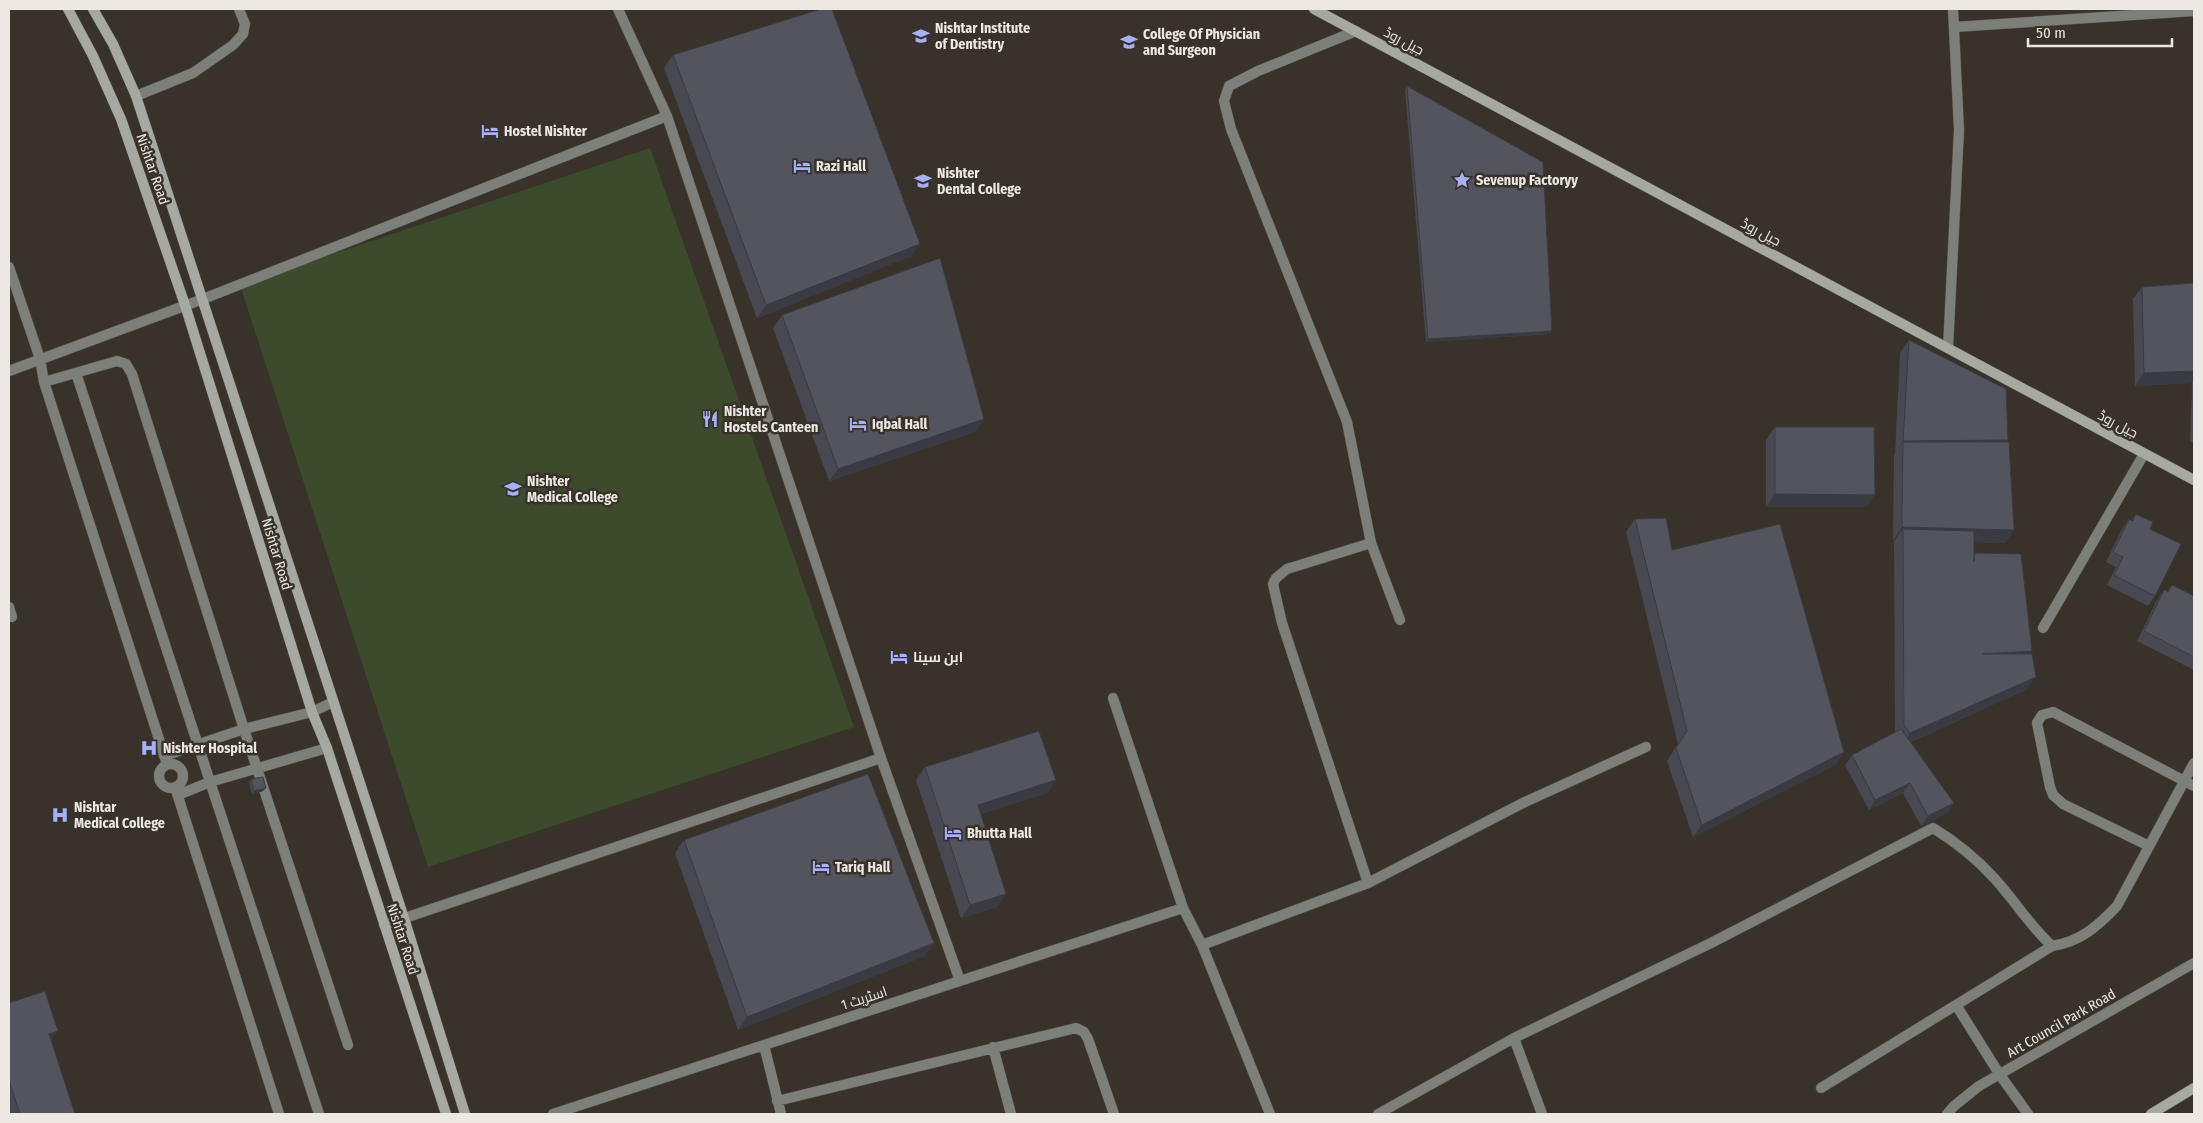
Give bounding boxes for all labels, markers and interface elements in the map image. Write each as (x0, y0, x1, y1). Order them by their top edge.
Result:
scale bar (2028, 15, 2172, 47)
place label: Nishtar Institute of Dentistry (935, 20, 1030, 53)
street label: جیل روڈ (1381, 24, 1427, 59)
text: 50 m (2036, 24, 2066, 42)
school or university icon: Nishtar Institute of Dentistry (911, 26, 931, 46)
place label: College Of Physician and Surgeon (1143, 26, 1260, 59)
school or university icon: College Of Physician and Surgeon (1119, 32, 1139, 52)
hotel icon: Hostel Nishter (480, 121, 500, 141)
place label: Hostel Nishter (504, 123, 588, 140)
street label: Nishtar Road (132, 131, 173, 207)
hotel icon: Razi Hall (792, 156, 812, 176)
place label: Razi Hall (816, 158, 866, 175)
place label: Nishter Dental College (937, 165, 1021, 198)
place icon: Sevenup Factoryy (1452, 170, 1472, 190)
school or university icon: Nishter Dental College (913, 171, 933, 191)
place label: Sevenup Factoryy (1476, 172, 1578, 189)
street label: جیل روڈ (1738, 215, 1784, 250)
place label: Nishter Hostels Canteen (724, 403, 818, 436)
street label: جیل روڈ (2095, 407, 2141, 442)
restaurant icon: Nishter Hostels Canteen (700, 409, 720, 429)
hotel icon: Iqbal Hall (848, 414, 868, 434)
place label: Iqbal Hall (872, 416, 928, 433)
place label: Nishter Medical College (527, 473, 618, 506)
school or university icon: Nishter Medical College (503, 479, 523, 499)
street label: Nishtar Road (258, 516, 295, 592)
hotel icon: ابن سینا (889, 647, 909, 667)
place label: ابن سینا (913, 649, 963, 666)
hospital icon: Nishter Hospital (139, 738, 159, 758)
place label: Nishter Hospital (163, 740, 257, 757)
place label: Nishtar Medical College (74, 799, 165, 832)
hospital icon: Nishtar Medical College (50, 805, 70, 825)
hotel icon: Bhutta Hall (943, 823, 963, 843)
place label: Bhutta Hall (967, 825, 1032, 842)
hotel icon: Tariq Hall (811, 857, 831, 877)
place label: Tariq Hall (835, 859, 890, 876)
street label: Nishtar Road (383, 901, 422, 977)
street label: اسٹریٹ 1 (839, 983, 889, 1014)
street label: Art Council Park Road (2004, 985, 2119, 1061)

